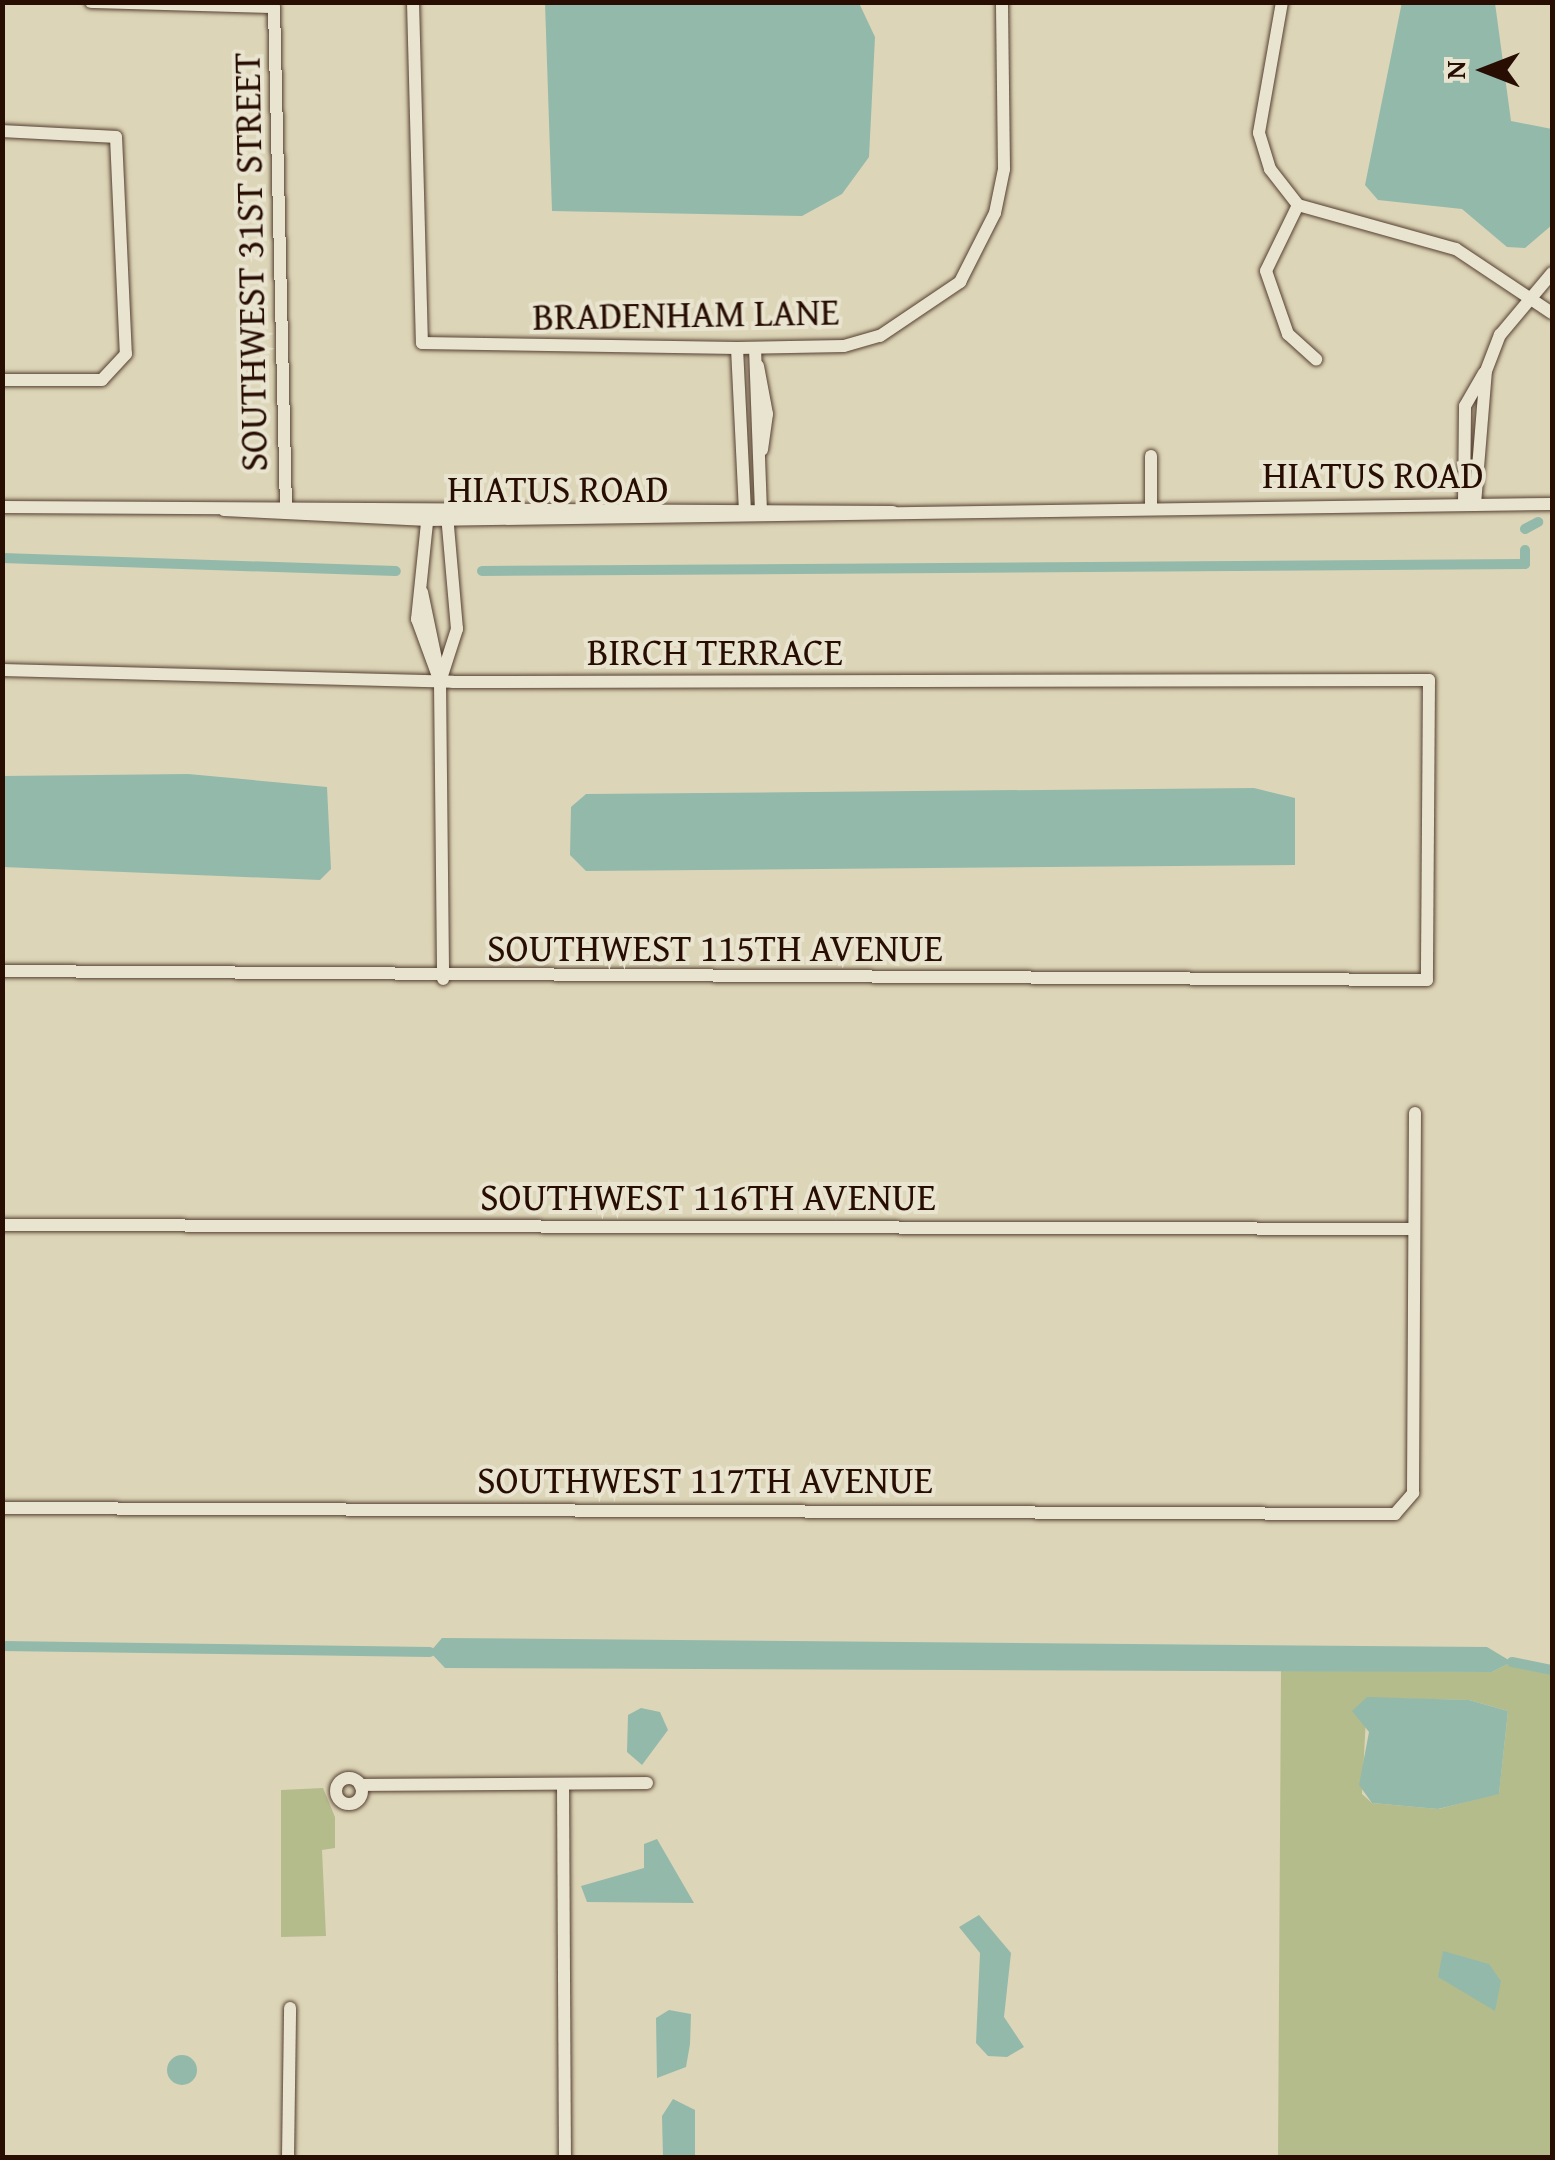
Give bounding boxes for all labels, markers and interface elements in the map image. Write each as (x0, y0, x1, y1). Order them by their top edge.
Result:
north arrow (1435, 20, 1535, 120)
street label: SOUTHWEST 31ST STREET (224, 52, 276, 472)
text: N (1434, 61, 1475, 79)
street label: BRADENHAM LANE (532, 289, 840, 339)
street label: HIATUS ROAD (1262, 452, 1484, 498)
street label: HIATUS ROAD (447, 466, 669, 512)
street label: BIRCH TERRACE (587, 629, 843, 675)
street label: SOUTHWEST 115TH AVENUE (487, 925, 943, 971)
street label: SOUTHWEST 116TH AVENUE (480, 1174, 936, 1220)
street label: SOUTHWEST 117TH AVENUE (477, 1457, 933, 1503)

